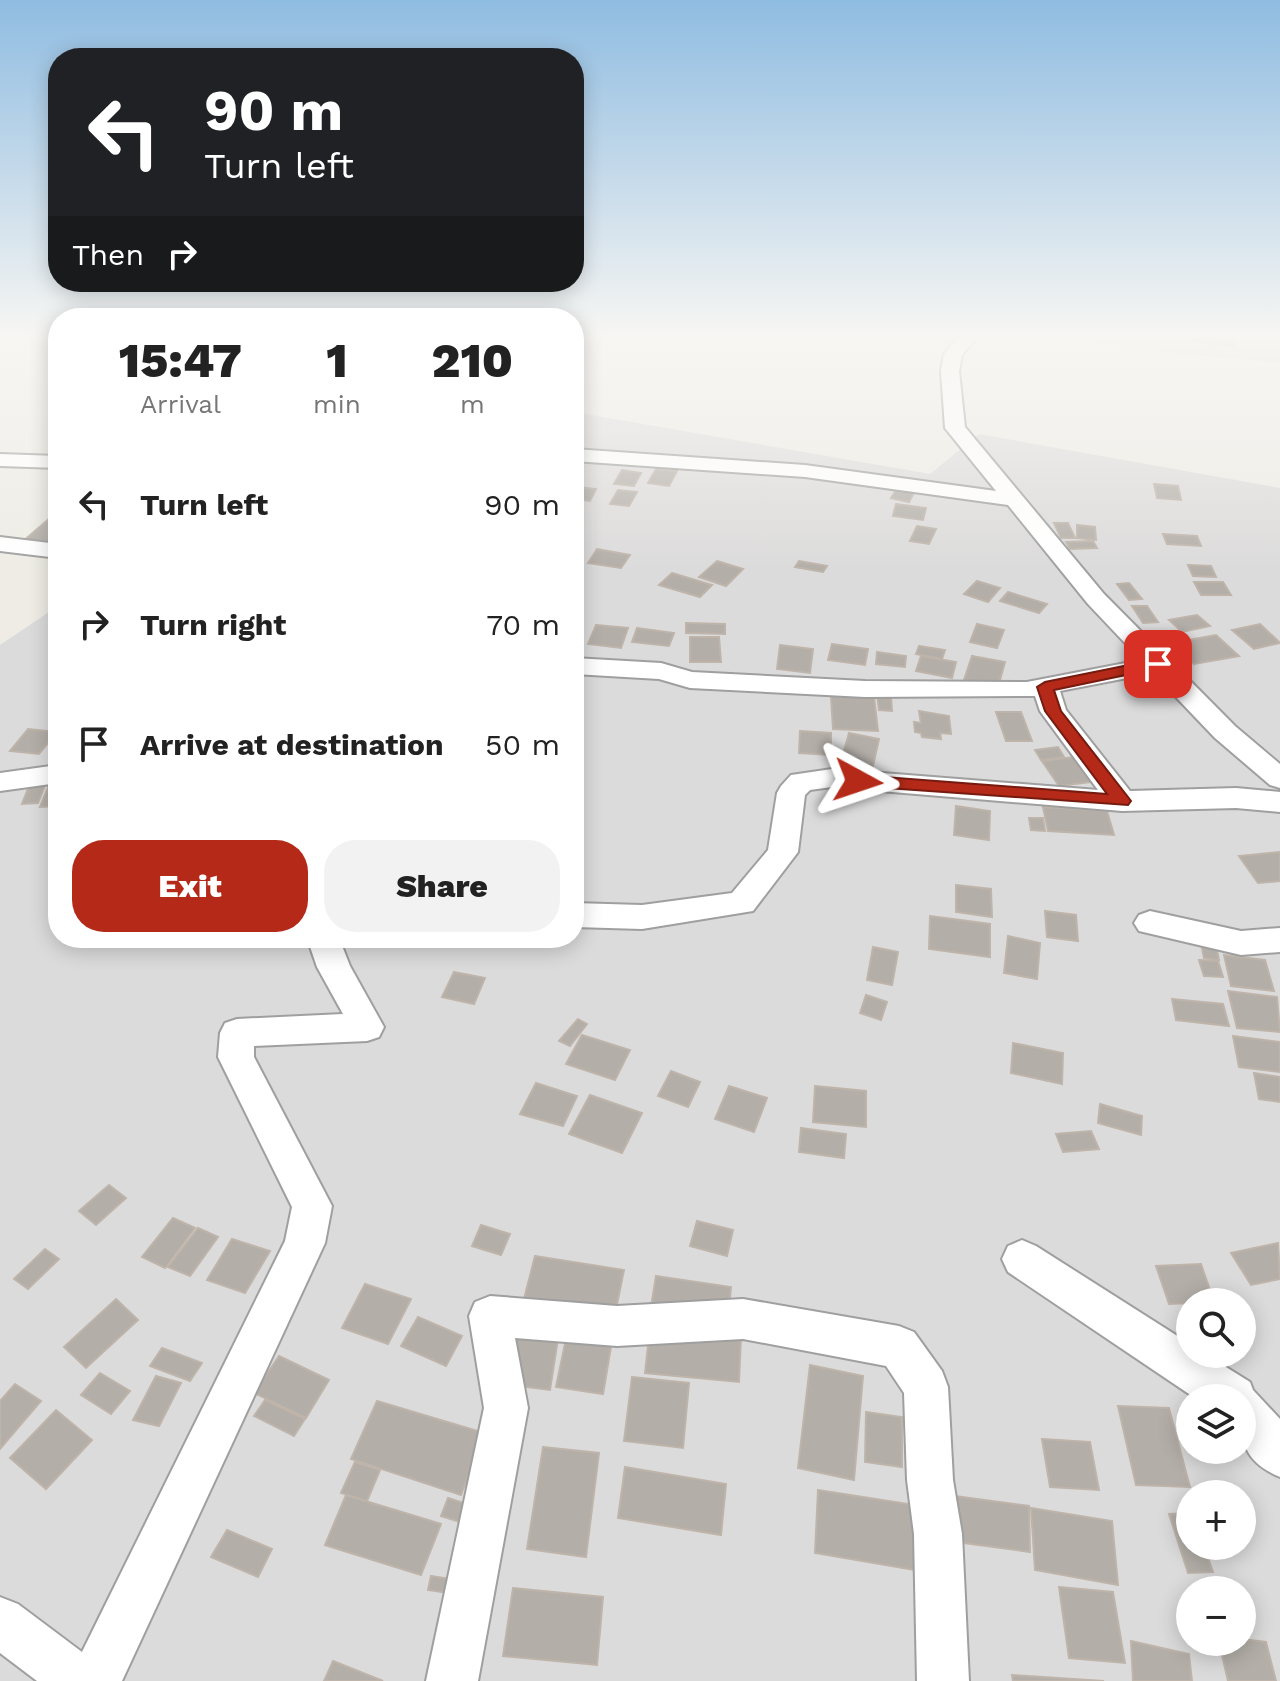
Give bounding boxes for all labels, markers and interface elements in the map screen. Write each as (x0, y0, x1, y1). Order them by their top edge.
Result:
text: 90 m (204, 78, 343, 144)
icon: left (72, 80, 176, 184)
text: Turn left (204, 145, 354, 187)
icon: right (160, 232, 204, 276)
text: Then (72, 237, 144, 272)
text: 15:47 (119, 332, 242, 389)
text: 1 (326, 332, 348, 389)
text: 210 (432, 332, 513, 389)
text: Arrival (140, 389, 221, 419)
text: min (313, 389, 361, 419)
text: m (460, 389, 485, 419)
icon: left (72, 482, 116, 526)
text: Turn left (140, 487, 268, 522)
text: 90 m (484, 487, 560, 522)
icon: right (72, 602, 116, 646)
text: Turn right (140, 607, 286, 642)
text: 70 m (486, 607, 560, 642)
pin (1124, 630, 1192, 698)
icon: arrive (1136, 642, 1180, 686)
icon: arrive (72, 722, 116, 766)
text: Arrive at destination (140, 727, 444, 762)
text: 50 m (485, 727, 560, 762)
position arrow (816, 739, 900, 823)
button: Exit (72, 840, 308, 932)
button: Share (324, 840, 560, 932)
map controls (1176, 1288, 1256, 1656)
button: search (1176, 1288, 1256, 1368)
button: layers (1176, 1384, 1256, 1464)
button: + (1176, 1480, 1256, 1560)
button: − (1176, 1576, 1256, 1656)

